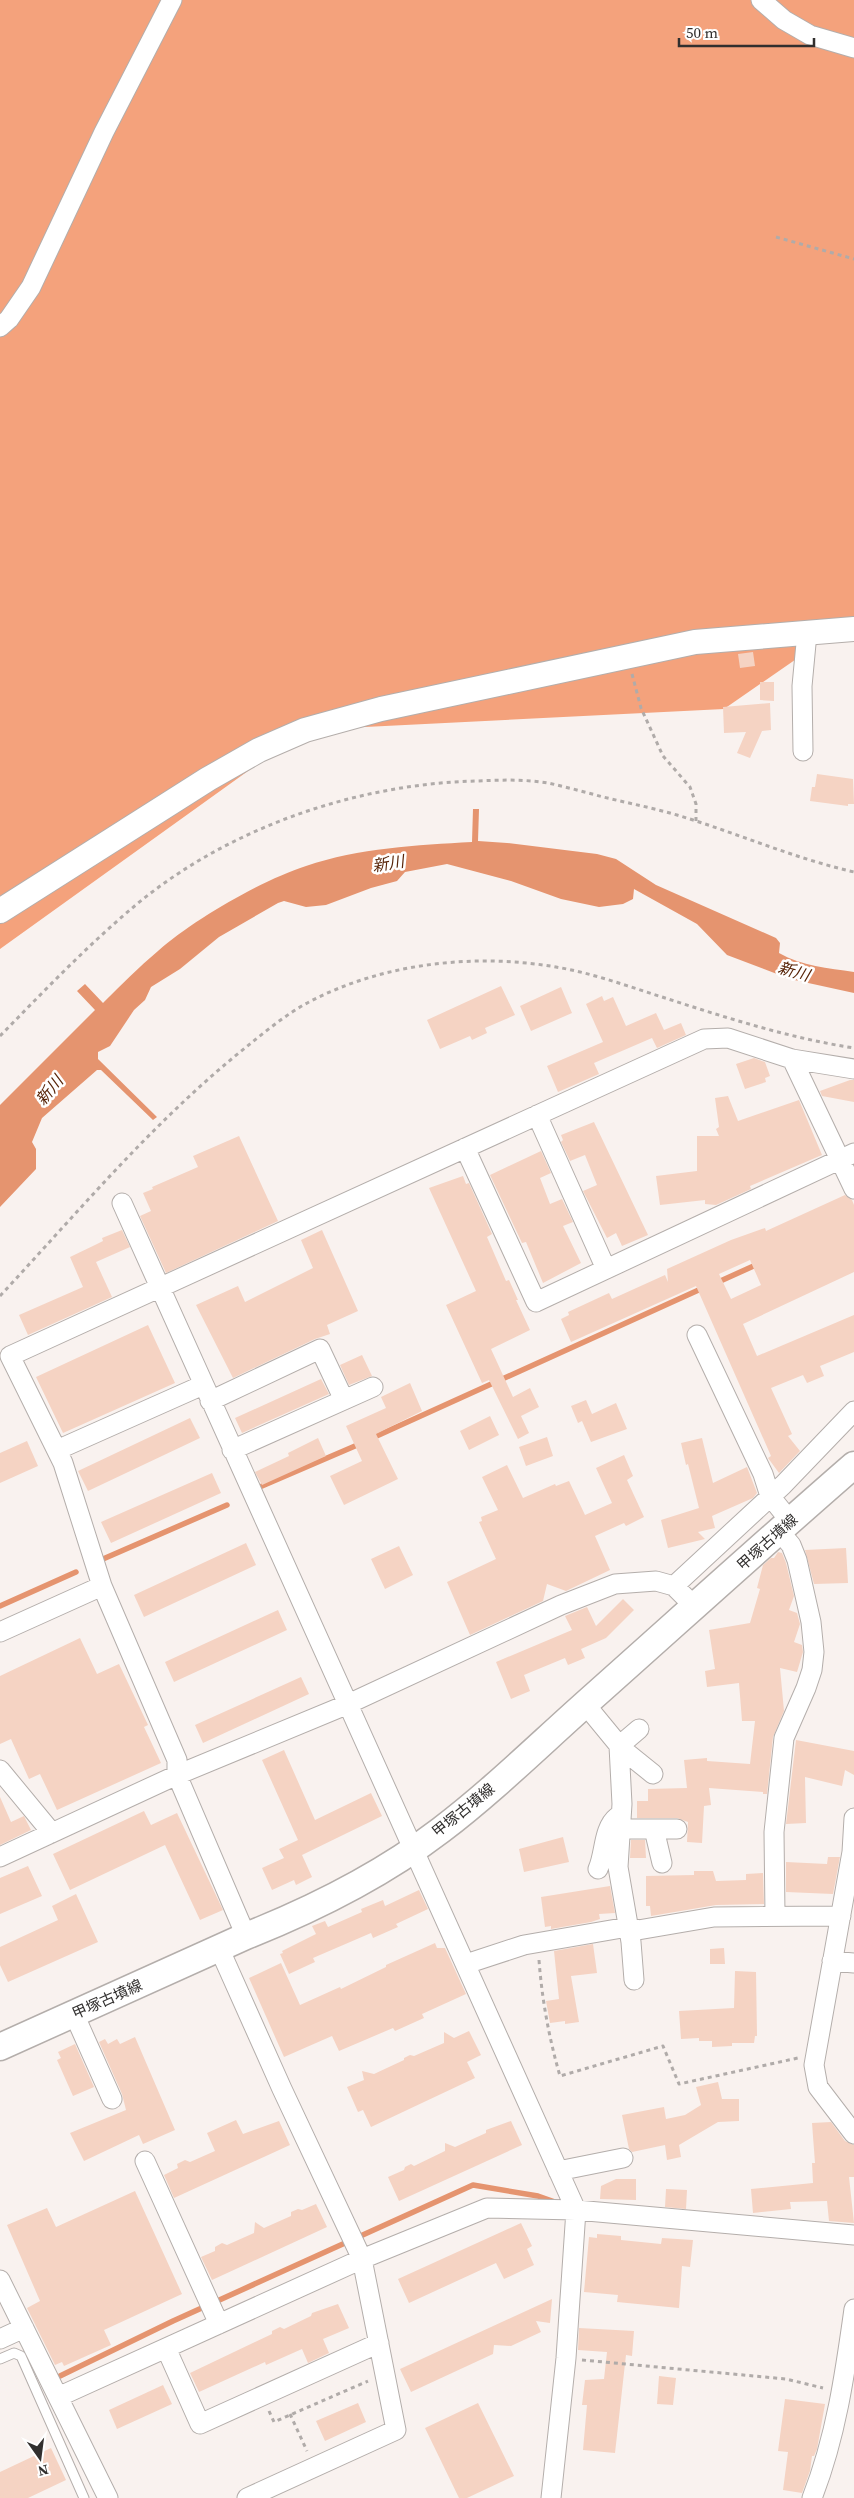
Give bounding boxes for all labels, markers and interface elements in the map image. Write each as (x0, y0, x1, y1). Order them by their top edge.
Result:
scale bar (679, 15, 814, 47)
text: 50 m (686, 22, 718, 43)
water label: 新川 (370, 849, 407, 876)
water label: 新川 (776, 956, 814, 987)
water label: 新川 (30, 1069, 69, 1109)
street label: 甲塚古墳線 (732, 1509, 802, 1575)
street label: 甲塚古墳線 (427, 1778, 499, 1842)
street label: 甲塚古墳線 (68, 1974, 146, 2024)
north arrow (15, 2433, 65, 2483)
text: N (36, 2460, 51, 2482)

